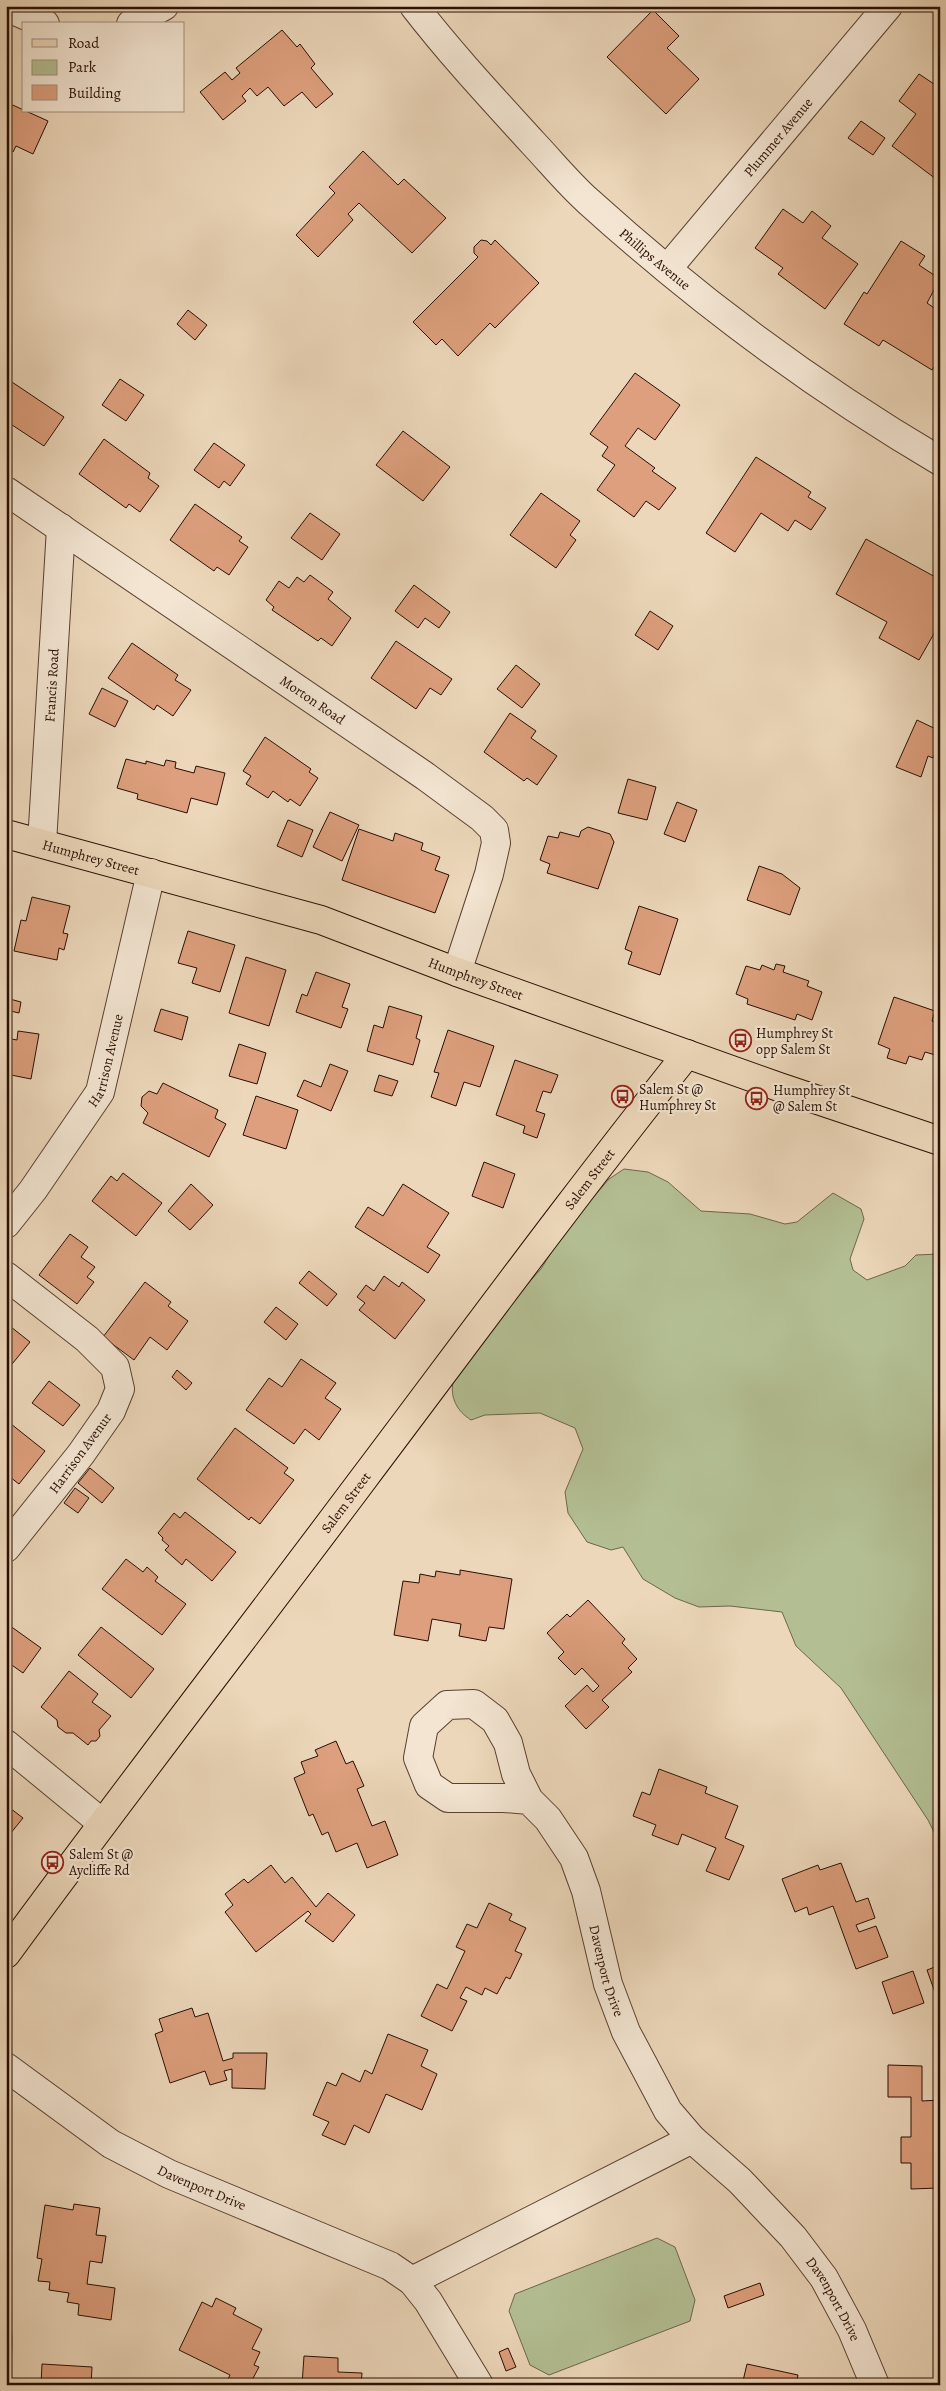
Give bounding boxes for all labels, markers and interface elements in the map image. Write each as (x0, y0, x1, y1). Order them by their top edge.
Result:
legend (22, 22, 185, 112)
text: Road (68, 33, 100, 53)
text: Park (68, 57, 97, 77)
text: Building (68, 83, 121, 103)
street label: Plummer Avenue (739, 94, 817, 181)
street label: Phillips Avenue (615, 224, 694, 295)
street label: Francis Road (40, 647, 64, 723)
street label: Morton Road (276, 671, 349, 729)
street label: Humphrey Street (40, 835, 142, 880)
street label: Humphrey Street (425, 953, 526, 1005)
street label: Harrison Avenue (83, 1012, 128, 1111)
place label: Humphrey St opp Salem St (756, 1024, 834, 1059)
bus stop icon: Humphrey St opp Salem St (728, 1029, 752, 1053)
place label: Salem St @ Humphrey St (639, 1080, 717, 1115)
place label: Humphrey St @ Salem St (773, 1081, 851, 1116)
bus stop icon: Salem St @ Humphrey St (611, 1085, 635, 1109)
bus stop icon: Humphrey St @ Salem St (745, 1086, 769, 1110)
street label: Salem Street (560, 1145, 620, 1214)
street label: Harrison Avenur (45, 1409, 116, 1497)
street label: Salem Street (317, 1468, 376, 1537)
place label: Salem St @ Aycliffe Rd (68, 1845, 134, 1880)
bus stop icon: Salem St @ Aycliffe Rd (41, 1850, 65, 1874)
street label: Davenport Drive (584, 1923, 628, 2019)
street label: Davenport Drive (154, 2161, 249, 2215)
street label: Davenport Drive (801, 2253, 865, 2344)

